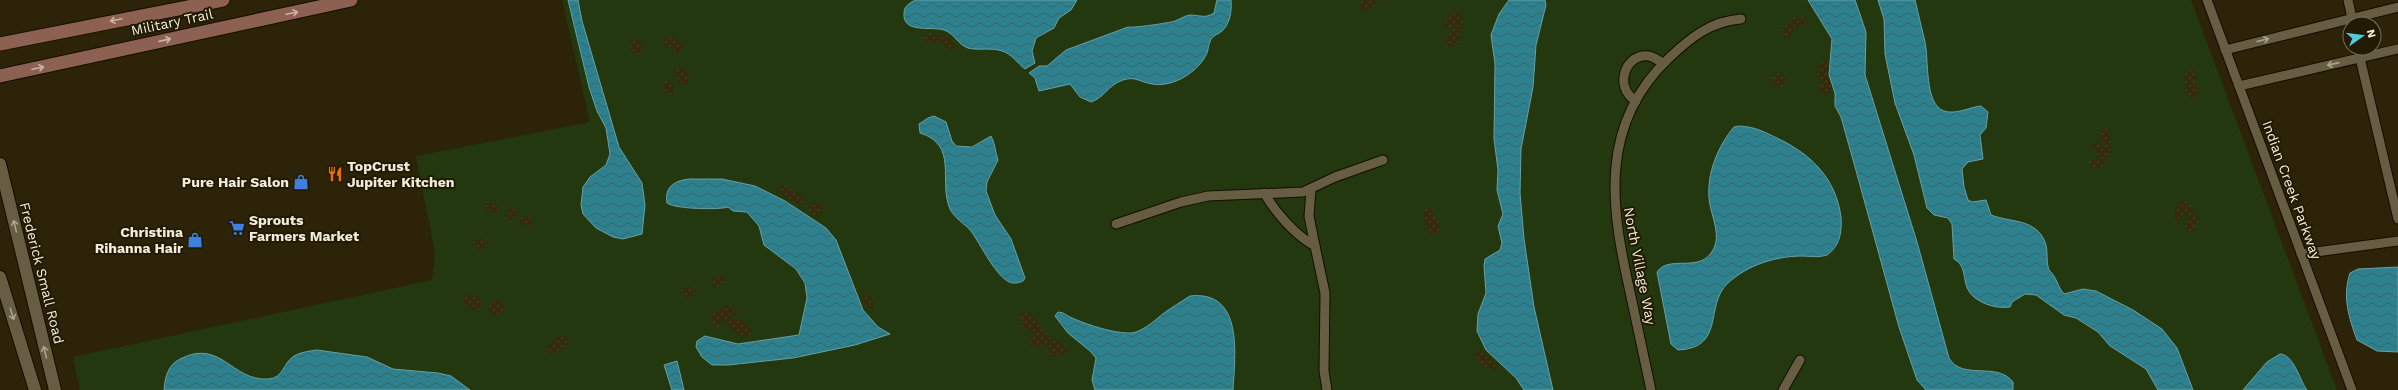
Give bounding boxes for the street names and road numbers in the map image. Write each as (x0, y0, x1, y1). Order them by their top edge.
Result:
street label: Military Trail (130, 5, 215, 38)
street label: Indian Creek Parkway (2259, 118, 2325, 262)
street label: Frederick Small Road (17, 201, 67, 345)
street label: North Village Way (1621, 206, 1659, 327)

